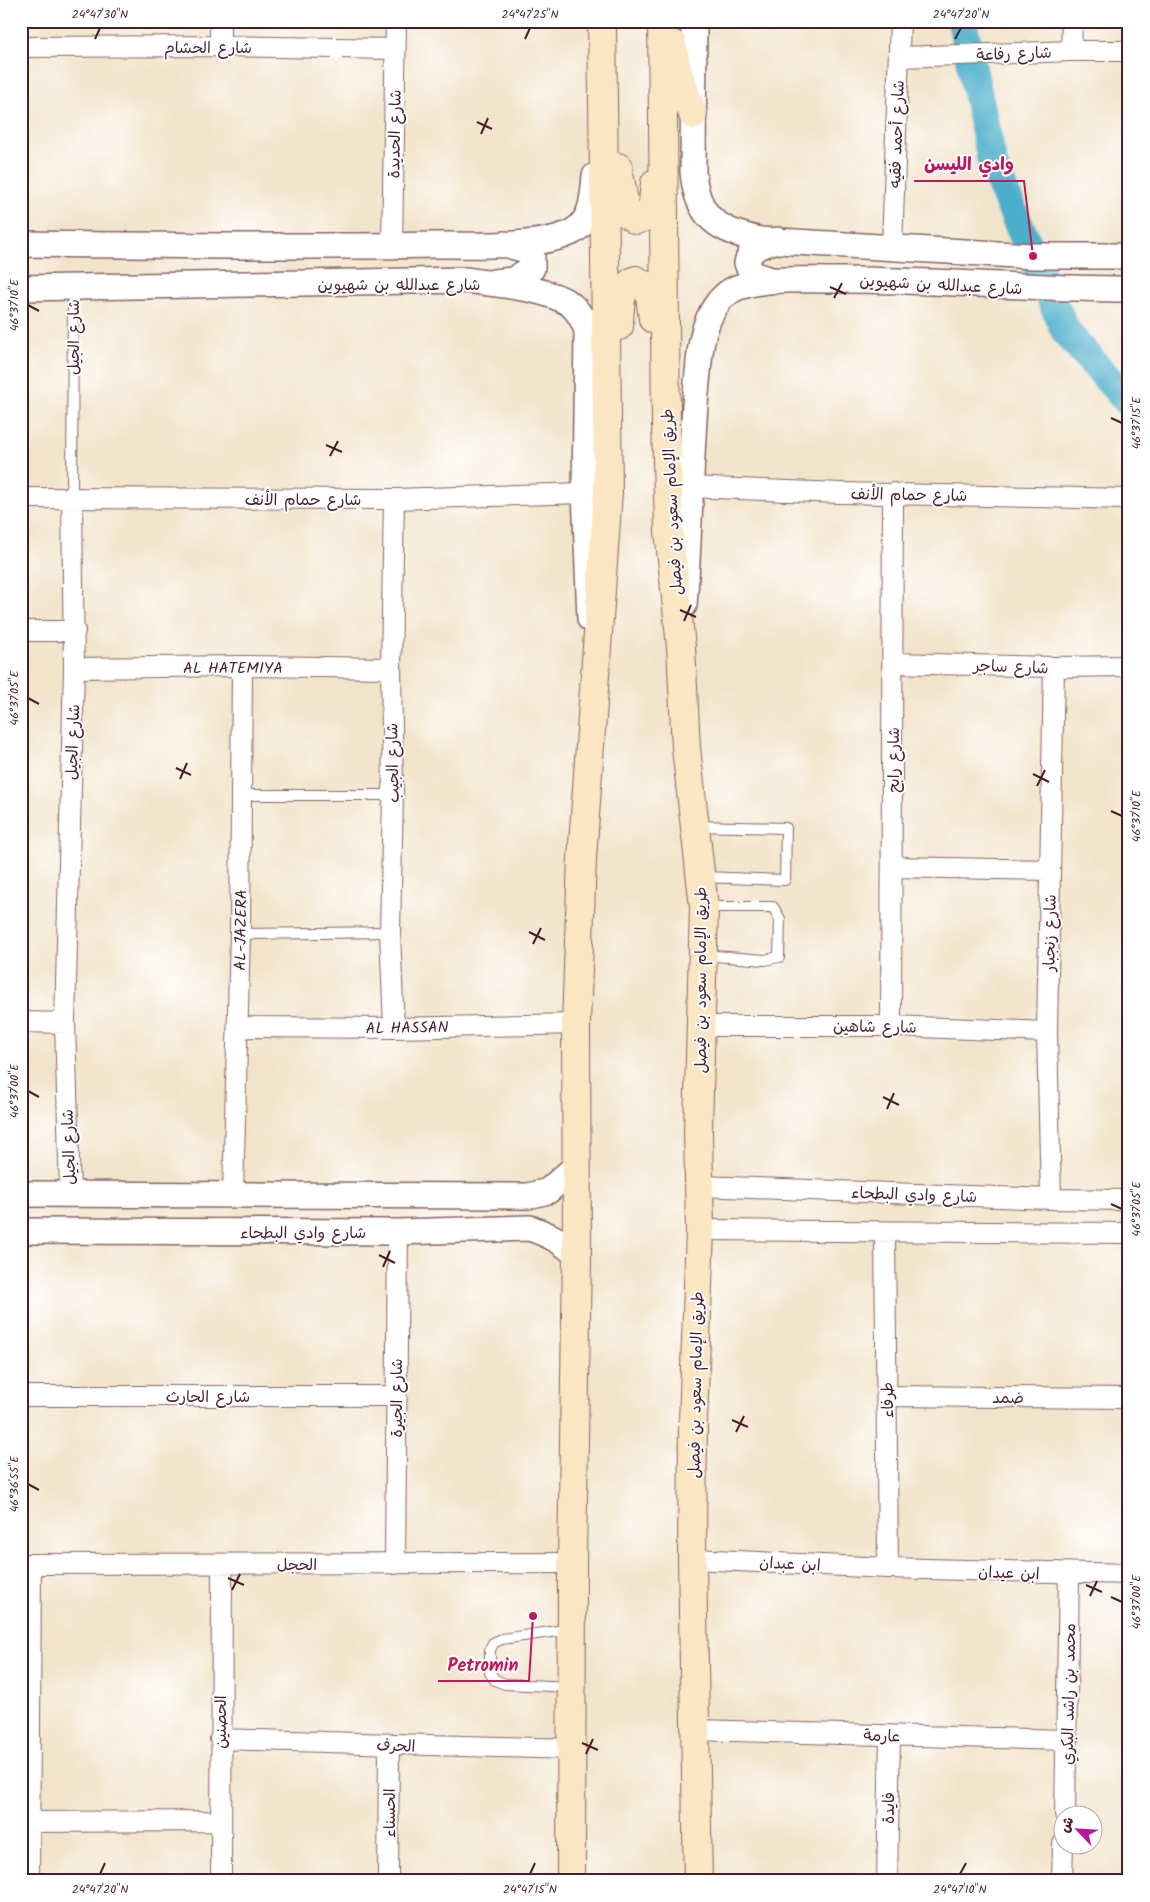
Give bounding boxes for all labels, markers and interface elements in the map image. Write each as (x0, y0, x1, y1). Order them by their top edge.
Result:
text: 24°47'30"N (72, 5, 128, 24)
text: 24°47'25"N (501, 5, 559, 24)
text: 24°47'20"N (933, 5, 989, 24)
street label: شارع الحشام (164, 36, 252, 61)
street label: شارع رفاعة (976, 41, 1052, 68)
street label: شارع أحمد فقيه (883, 80, 912, 188)
street label: شارع الحديدة (382, 89, 409, 179)
callout: وادي الليسن (914, 148, 1024, 181)
text: وادي الليسن (924, 151, 1014, 180)
street label: شارع عبدالله بن شهيوين (859, 269, 1023, 302)
street label: شارع عبدالله بن شهيوين (318, 273, 480, 298)
text: 46°37'10"E (5, 278, 24, 331)
street label: شارع الجيل (62, 299, 87, 375)
text: 46°37'15"E (1127, 396, 1146, 449)
street label: طريق الإمام سعود بن فيصل (655, 408, 690, 596)
street label: شارع حمام الأنف (850, 482, 967, 509)
street label: شارع حمام الأنف (245, 488, 361, 513)
street label: شارع ساجر (971, 654, 1049, 681)
street label: AL HATEMIYA (183, 656, 283, 681)
text: 46°37'05"E (5, 670, 24, 725)
street label: شارع الجيل (60, 704, 87, 780)
street label: شارع الجيب (380, 723, 407, 803)
street label: شارع رابح (882, 727, 907, 793)
text: 46°37'10"E (1127, 789, 1146, 842)
street label: طريق الإمام سعود بن فيصل (689, 887, 714, 1073)
street label: AL-JAZERA (228, 889, 255, 971)
street label: شارع زنجبار (1037, 894, 1064, 973)
street label: شارع شاهين (833, 1014, 917, 1041)
street label: AL HASSAN (365, 1015, 449, 1042)
text: 46°37'00"E (5, 1063, 24, 1118)
street label: شارع الجيل (56, 1109, 83, 1185)
street label: شارع وادي البطحاء (850, 1181, 977, 1210)
text: 46°37'05"E (1127, 1181, 1146, 1236)
street label: شارع وادي البطحاء (240, 1221, 366, 1246)
street label: طريق الإمام سعود بن فيصل (682, 1291, 711, 1479)
street label: شارع الجيرة (385, 1358, 410, 1438)
street label: طرفاء (876, 1382, 901, 1418)
street label: شارع الحارث (166, 1385, 250, 1410)
street label: ضمد (992, 1386, 1024, 1411)
text: 46°36'55"E (5, 1455, 24, 1512)
street label: ابن عبدان (759, 1550, 821, 1579)
street label: الحجل (277, 1553, 317, 1578)
street label: ابن عيدان (978, 1560, 1040, 1587)
text: 46°37'00"E (1127, 1574, 1146, 1629)
street label: محمد بن راشد البكري (1056, 1623, 1083, 1765)
callout: Petromin (438, 1648, 529, 1681)
text: Petromin (448, 1652, 518, 1681)
street label: الحصنين (209, 1695, 234, 1749)
street label: عارمة (863, 1723, 901, 1750)
street label: الحرف (376, 1733, 416, 1760)
street label: الحسناء (378, 1788, 403, 1838)
street label: فايدة (877, 1792, 902, 1824)
north arrow (1052, 1804, 1102, 1854)
text: ش (1054, 1813, 1080, 1837)
text: 24°47'20"N (72, 1880, 128, 1899)
text: 24°47'15"N (503, 1880, 557, 1899)
text: 24°47'10"N (933, 1880, 987, 1899)

